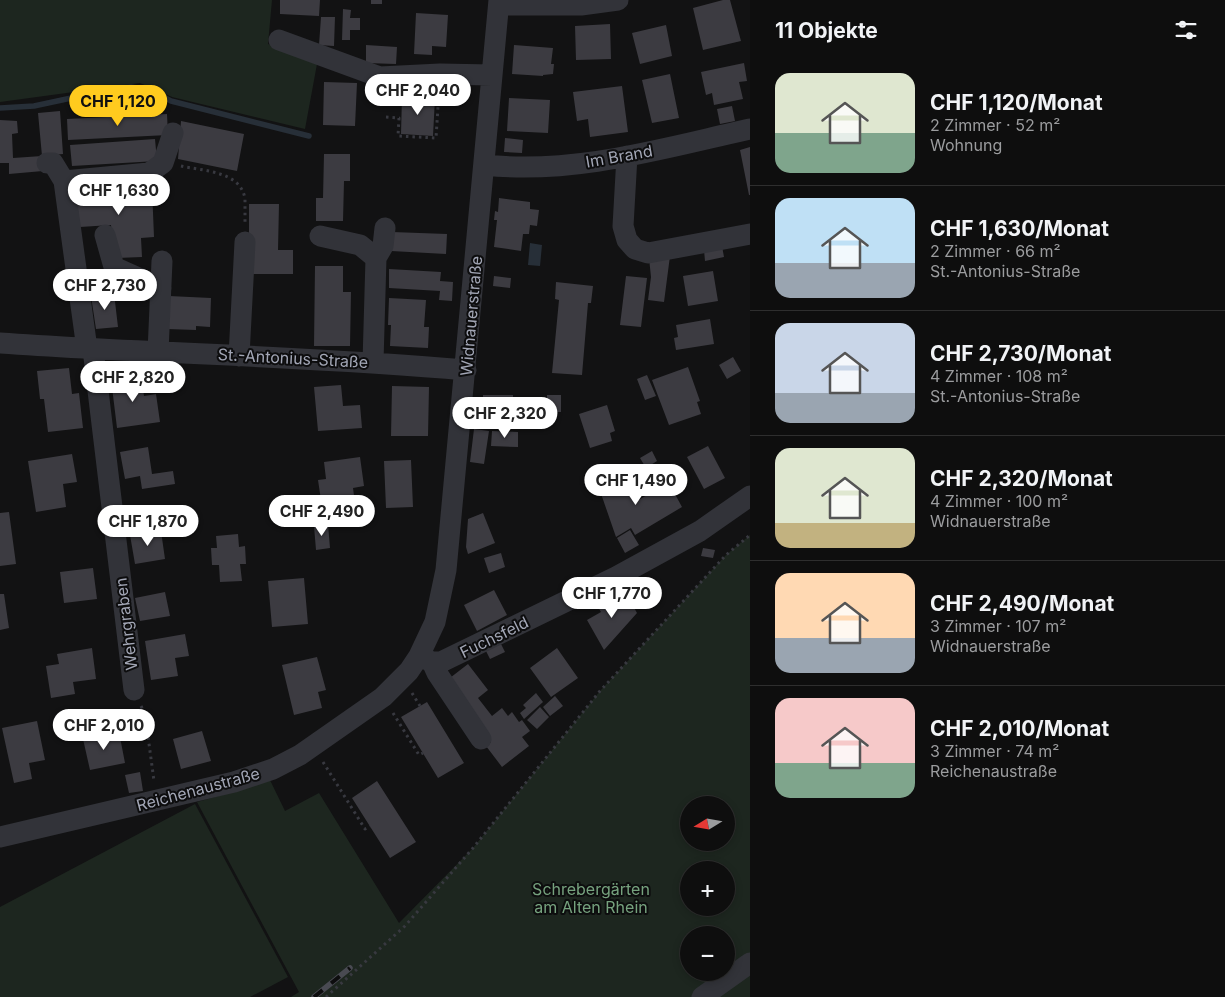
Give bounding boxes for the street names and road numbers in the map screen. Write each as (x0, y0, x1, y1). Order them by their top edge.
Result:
street label: Im Brand (584, 140, 654, 172)
street label: Widnauerstraße (456, 255, 486, 377)
street label: St.-Antonius-Straße (217, 344, 369, 372)
street label: Wehrgraben (110, 577, 142, 671)
street label: Fuchsfeld (456, 612, 532, 662)
street label: Reichenaustraße (134, 763, 262, 815)

